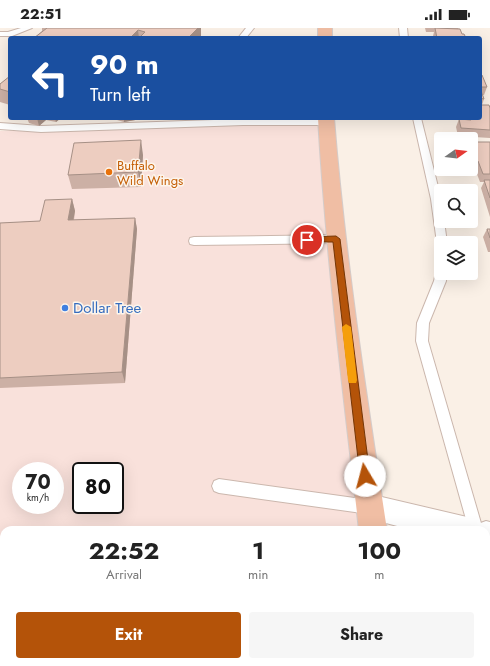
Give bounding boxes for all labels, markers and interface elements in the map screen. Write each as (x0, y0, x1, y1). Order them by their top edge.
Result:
text: 22:51 (20, 3, 62, 25)
text: 90 m (90, 44, 159, 85)
icon: left (24, 52, 76, 104)
text: Turn left (90, 82, 150, 108)
north arrow (434, 132, 478, 176)
map controls (434, 132, 478, 280)
place label: Buffalo Wild Wings (117, 156, 183, 190)
marker: Buffalo Wild Wings (104, 167, 114, 177)
button: search (434, 184, 478, 228)
pin (290, 223, 324, 257)
icon: arrive (296, 229, 318, 251)
button: layers (434, 236, 478, 280)
place label: Dollar Tree (73, 297, 142, 319)
marker: Dollar Tree (60, 303, 70, 313)
position arrow (344, 455, 386, 497)
speed limit sign: 80 (72, 462, 124, 514)
text: 70 (25, 468, 51, 497)
text: km/h (27, 490, 49, 505)
text: 22:52 (89, 533, 159, 568)
text: 1 (252, 533, 264, 568)
text: 100 (357, 533, 401, 568)
text: Arrival (106, 565, 142, 584)
text: min (248, 565, 268, 584)
text: m (374, 565, 384, 584)
button: Exit (16, 612, 241, 658)
button: Share (249, 612, 474, 658)

